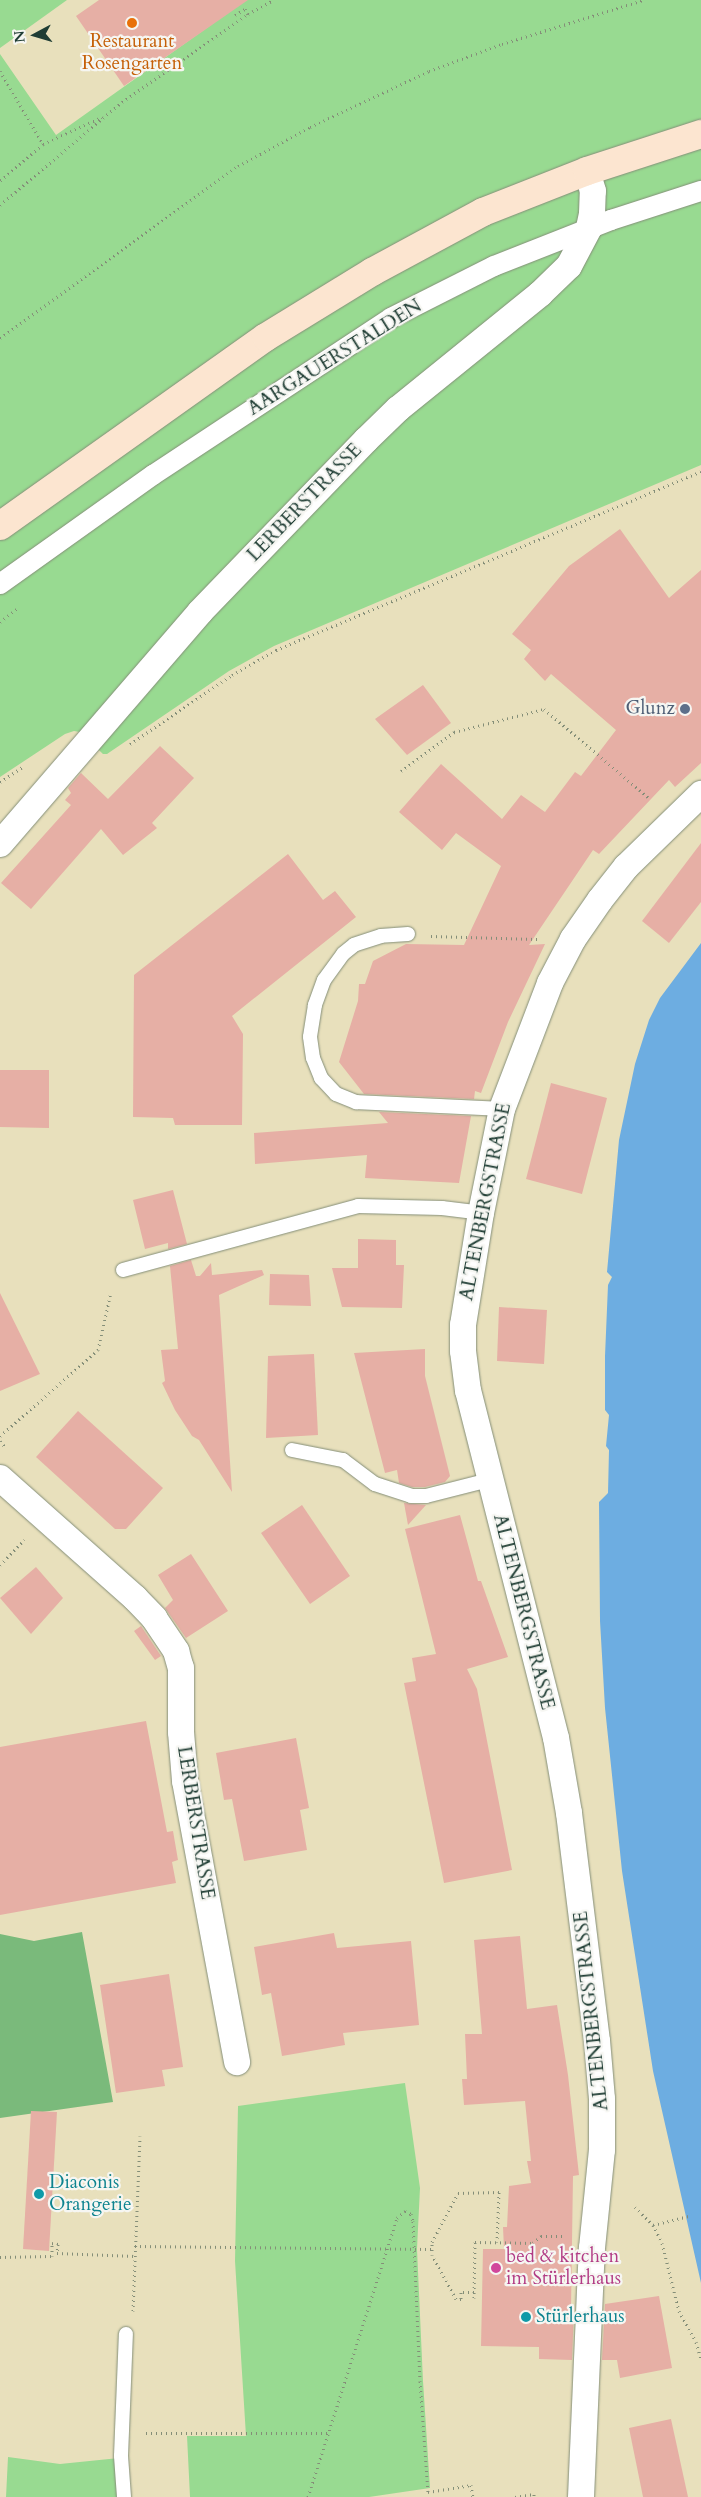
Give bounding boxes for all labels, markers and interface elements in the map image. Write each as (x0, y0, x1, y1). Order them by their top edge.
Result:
north arrow (10, 10, 60, 60)
marker: Restaurant Rosengarten (126, 17, 138, 29)
text: N (10, 30, 30, 44)
place label: Restaurant Rosengarten (82, 31, 182, 75)
street label: AARGAUERSTALDEN (244, 295, 426, 421)
street label: LERBERSTRASSE (243, 439, 367, 567)
place label: Glunz (625, 698, 675, 720)
marker: Glunz (679, 703, 691, 715)
street label: ALTENBERGSTRASSE (456, 1101, 516, 1303)
street label: ALTENBERGSTRASSE (488, 1512, 558, 1712)
street label: LERBERSTRASSE (172, 1745, 218, 1901)
street label: ALTENBERGSTRASSE (570, 1910, 614, 2112)
place label: Diaconis Orangerie (49, 2172, 132, 2216)
marker: Diaconis Orangerie (33, 2188, 45, 2200)
place label: bed & kitchen im Stürlerhaus (506, 2246, 621, 2290)
marker: bed & kitchen im Stürlerhaus (490, 2262, 502, 2274)
place label: Stürlerhaus (536, 2306, 625, 2328)
marker: Stürlerhaus (520, 2311, 532, 2323)

